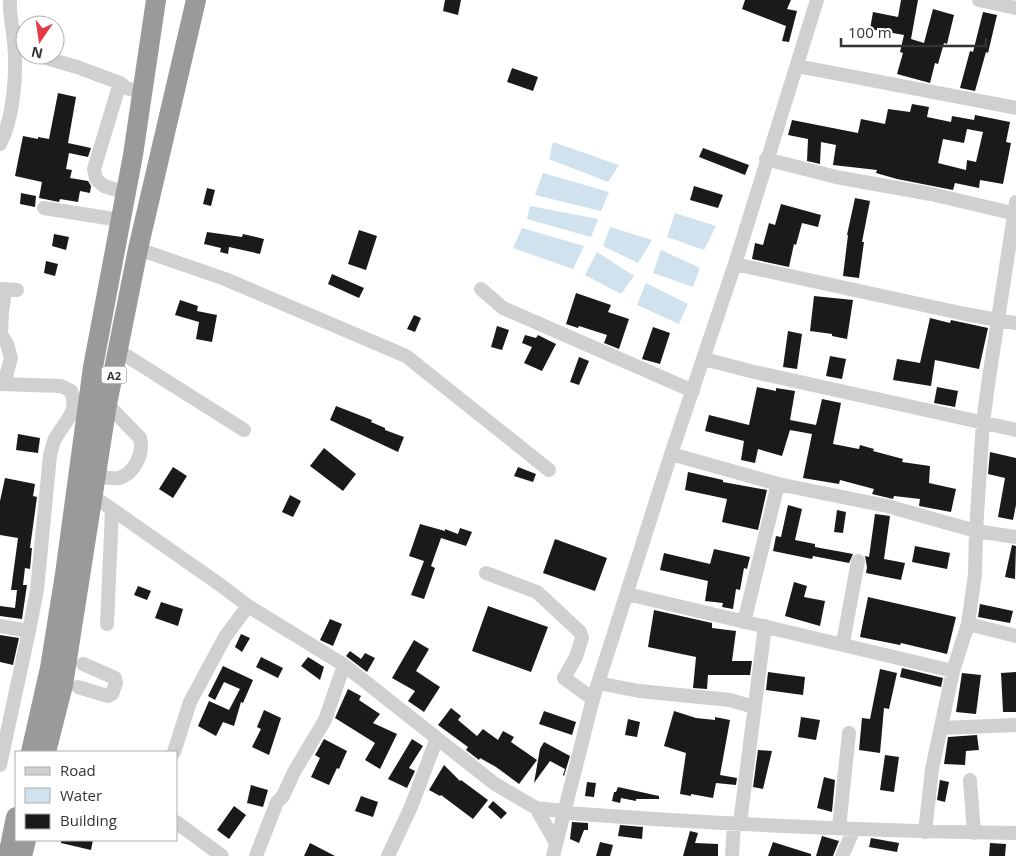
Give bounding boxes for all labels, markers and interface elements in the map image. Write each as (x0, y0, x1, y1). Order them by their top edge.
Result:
north arrow (15, 15, 65, 65)
scale bar (841, 15, 986, 47)
text: 100 m (848, 22, 892, 42)
text: N (29, 43, 45, 64)
road number: A2 (102, 366, 126, 384)
legend (15, 751, 178, 841)
text: Road (60, 760, 96, 780)
text: Water (60, 785, 102, 805)
text: Building (60, 810, 117, 830)

